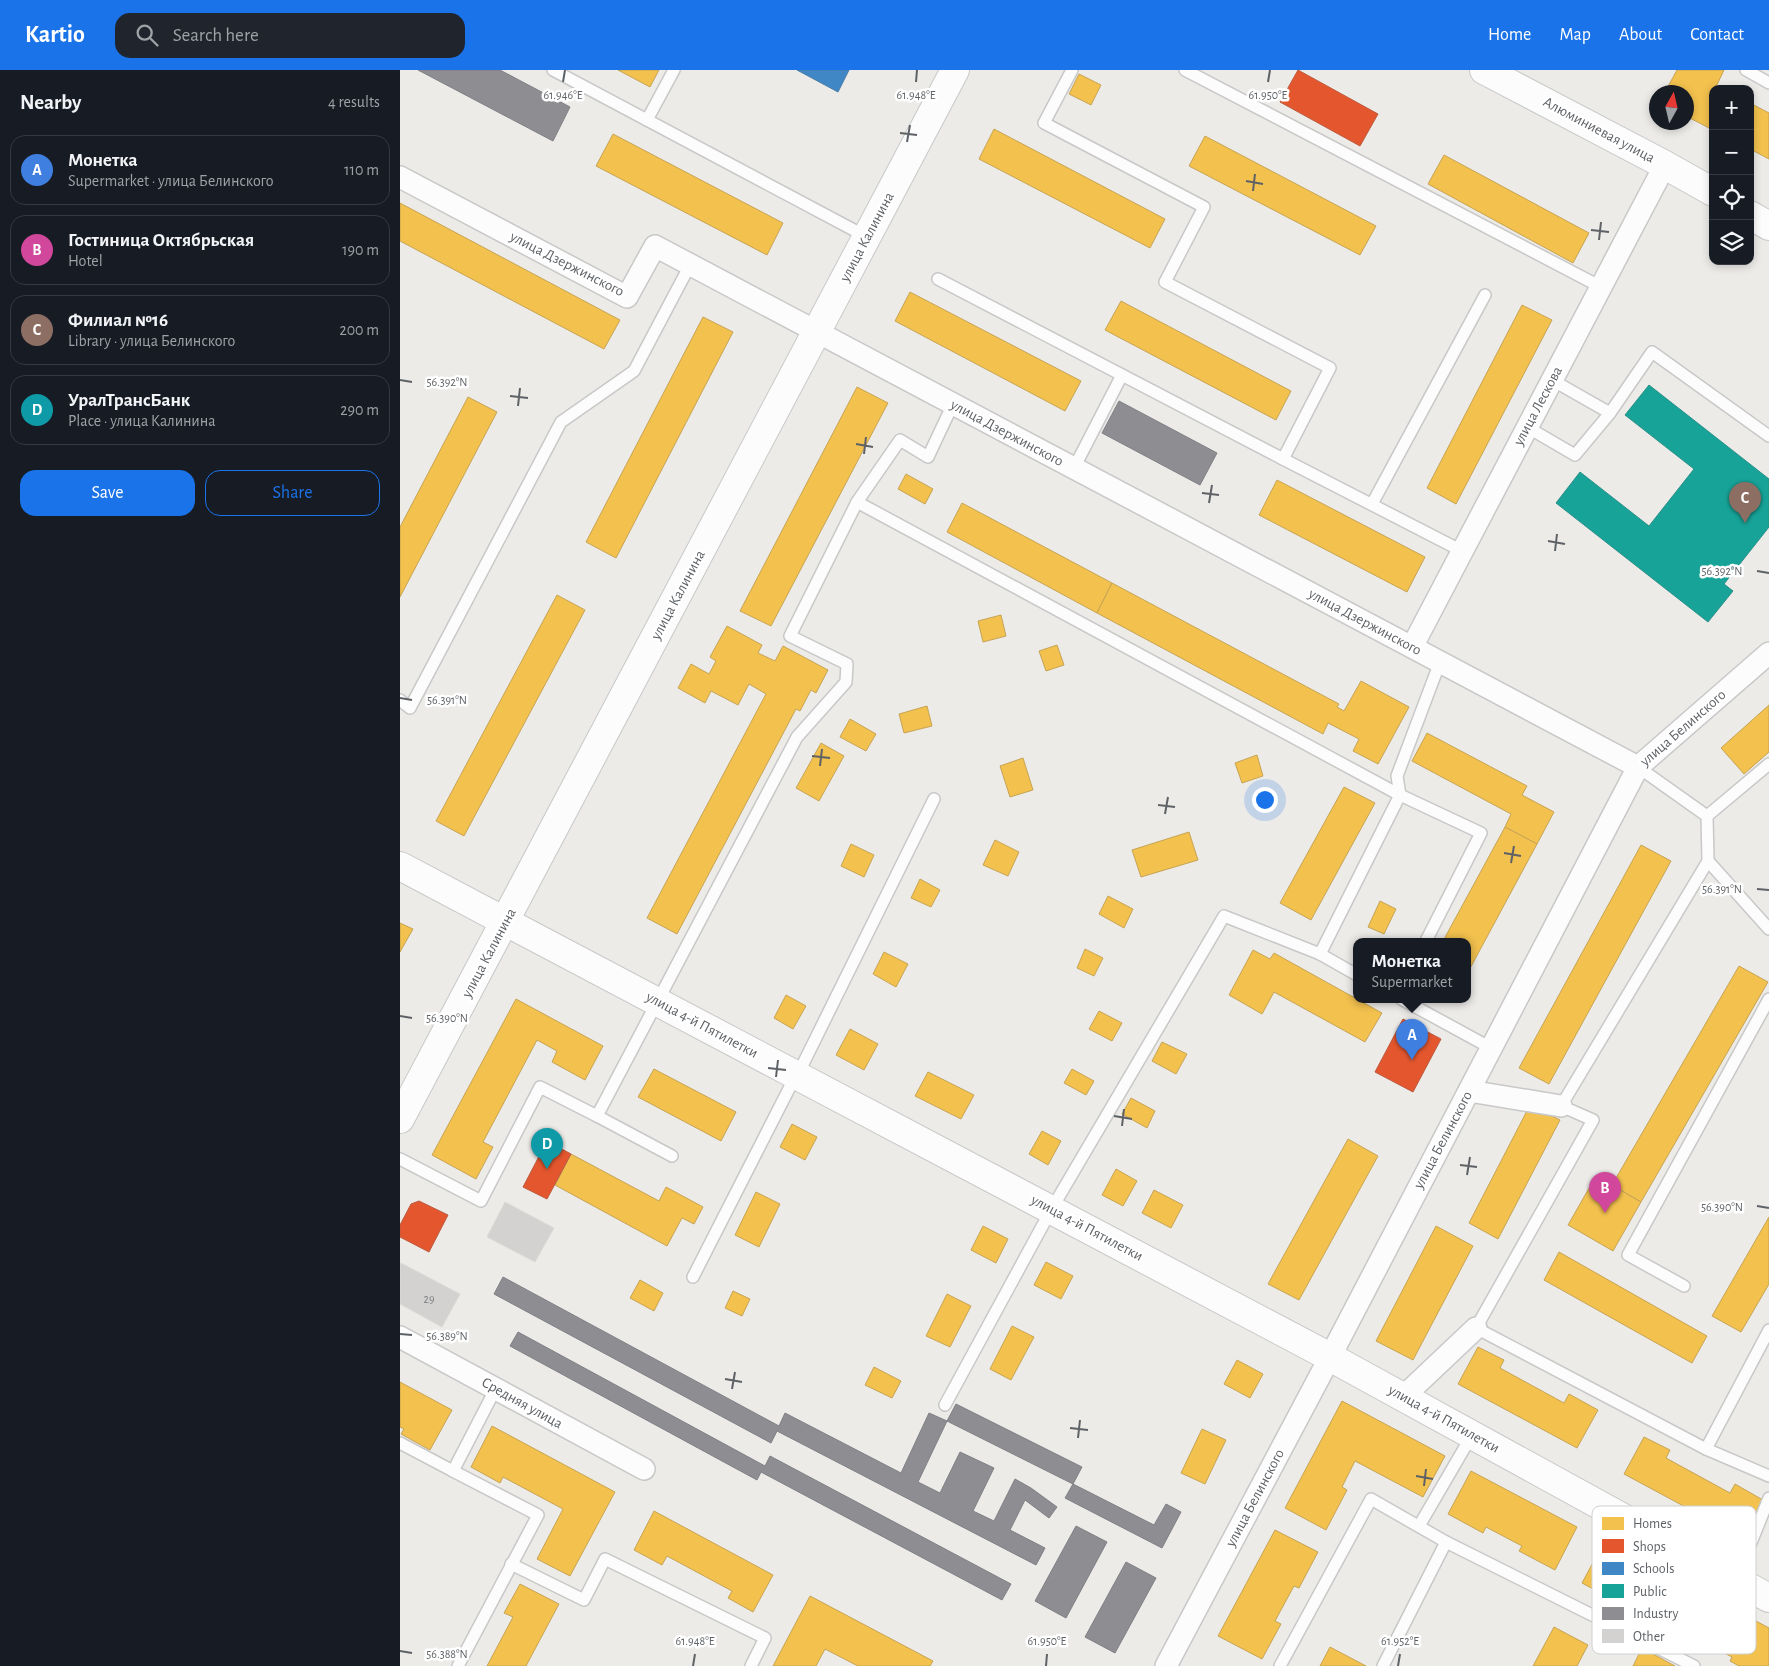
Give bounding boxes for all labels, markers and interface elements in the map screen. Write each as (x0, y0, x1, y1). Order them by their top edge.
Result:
search box (115, 13, 465, 58)
icon: search (133, 21, 161, 49)
text: Kartio (25, 23, 85, 47)
text: Search here (173, 26, 259, 45)
text: Home (1488, 26, 1531, 44)
text: Map (1559, 26, 1591, 44)
text: About (1619, 26, 1662, 44)
text: Contact (1690, 26, 1744, 44)
north arrow (1649, 85, 1694, 130)
map controls (1709, 85, 1754, 265)
button: + (1709, 85, 1754, 130)
text: 61.946°E (544, 89, 583, 101)
text: 61.948°E (897, 89, 936, 101)
text: 61.950°E (1249, 89, 1288, 101)
text: Nearby (20, 92, 81, 113)
text: 4 results (328, 94, 380, 110)
street label: Алюминиевая улица (1541, 94, 1657, 166)
button: − (1709, 130, 1754, 175)
text: Монетка (68, 151, 137, 170)
text: A (32, 162, 42, 178)
text: 110 m (344, 162, 379, 178)
text: Supermarket · улица Белинского (68, 173, 273, 189)
button: locate (1709, 175, 1754, 220)
street label: улица Калинина (837, 190, 897, 285)
button: layers (1709, 220, 1754, 265)
street label: улица Дзержинского (507, 228, 626, 299)
text: Гостиница Октябрьская (68, 231, 254, 250)
text: B (32, 242, 42, 258)
text: 190 m (342, 242, 379, 258)
text: Hotel (68, 253, 103, 269)
text: Филиал №16 (68, 311, 168, 330)
text: C (33, 322, 41, 338)
text: 200 m (339, 322, 379, 338)
text: Library · улица Белинского (68, 333, 235, 349)
street label: улица Лескова (1510, 364, 1565, 449)
text: 56.392°N (426, 376, 468, 388)
text: УралТрансБанк (68, 391, 190, 410)
street label: улица Дзержинского (947, 396, 1066, 469)
text: D (32, 402, 42, 418)
text: 290 m (340, 402, 379, 418)
text: Place · улица Калинина (68, 413, 216, 429)
button: Save (20, 470, 195, 516)
button: Share (205, 470, 380, 516)
pin: C (1729, 482, 1761, 523)
street label: улица Калинина (648, 548, 708, 643)
text: 56.392°N (1701, 565, 1743, 577)
street label: улица Дзержинского (1305, 585, 1424, 658)
street label: улица Белинского (1637, 687, 1729, 770)
text: 56.391°N (427, 694, 467, 706)
your location (1252, 787, 1278, 813)
text: 56.391°N (1702, 883, 1742, 895)
street label: улица Калинина (459, 906, 519, 1001)
popup (1353, 938, 1471, 1003)
text: Монетка (1371, 952, 1441, 971)
text: Supermarket (1371, 974, 1453, 990)
street label: улица 4-й Пятилетки (643, 989, 760, 1061)
text: 56.390°N (426, 1012, 468, 1024)
pin: A (1396, 1019, 1428, 1060)
street label: улица Белинского (1411, 1089, 1475, 1192)
pin: D (531, 1128, 563, 1169)
pin: B (1589, 1172, 1621, 1213)
street label: улица 4-й Пятилетки (1028, 1192, 1145, 1264)
text: 56.390°N (1701, 1201, 1743, 1213)
house number: 29 (423, 1293, 435, 1305)
text: 56.389°N (426, 1330, 468, 1342)
street label: Средняя улица (479, 1375, 565, 1431)
street label: улица 4-й Пятилетки (1385, 1382, 1502, 1456)
street label: улица Белинского (1223, 1447, 1287, 1550)
legend (1592, 1506, 1756, 1654)
text: Homes (1633, 1517, 1672, 1531)
text: Shops (1633, 1540, 1666, 1554)
text: Schools (1633, 1562, 1674, 1576)
text: Public (1633, 1585, 1667, 1599)
text: Industry (1633, 1607, 1679, 1621)
text: Other (1633, 1630, 1665, 1644)
text: 61.948°E (676, 1635, 715, 1647)
text: 61.950°E (1028, 1635, 1067, 1647)
text: 61.952°E (1381, 1635, 1419, 1647)
text: 56.388°N (426, 1648, 468, 1660)

